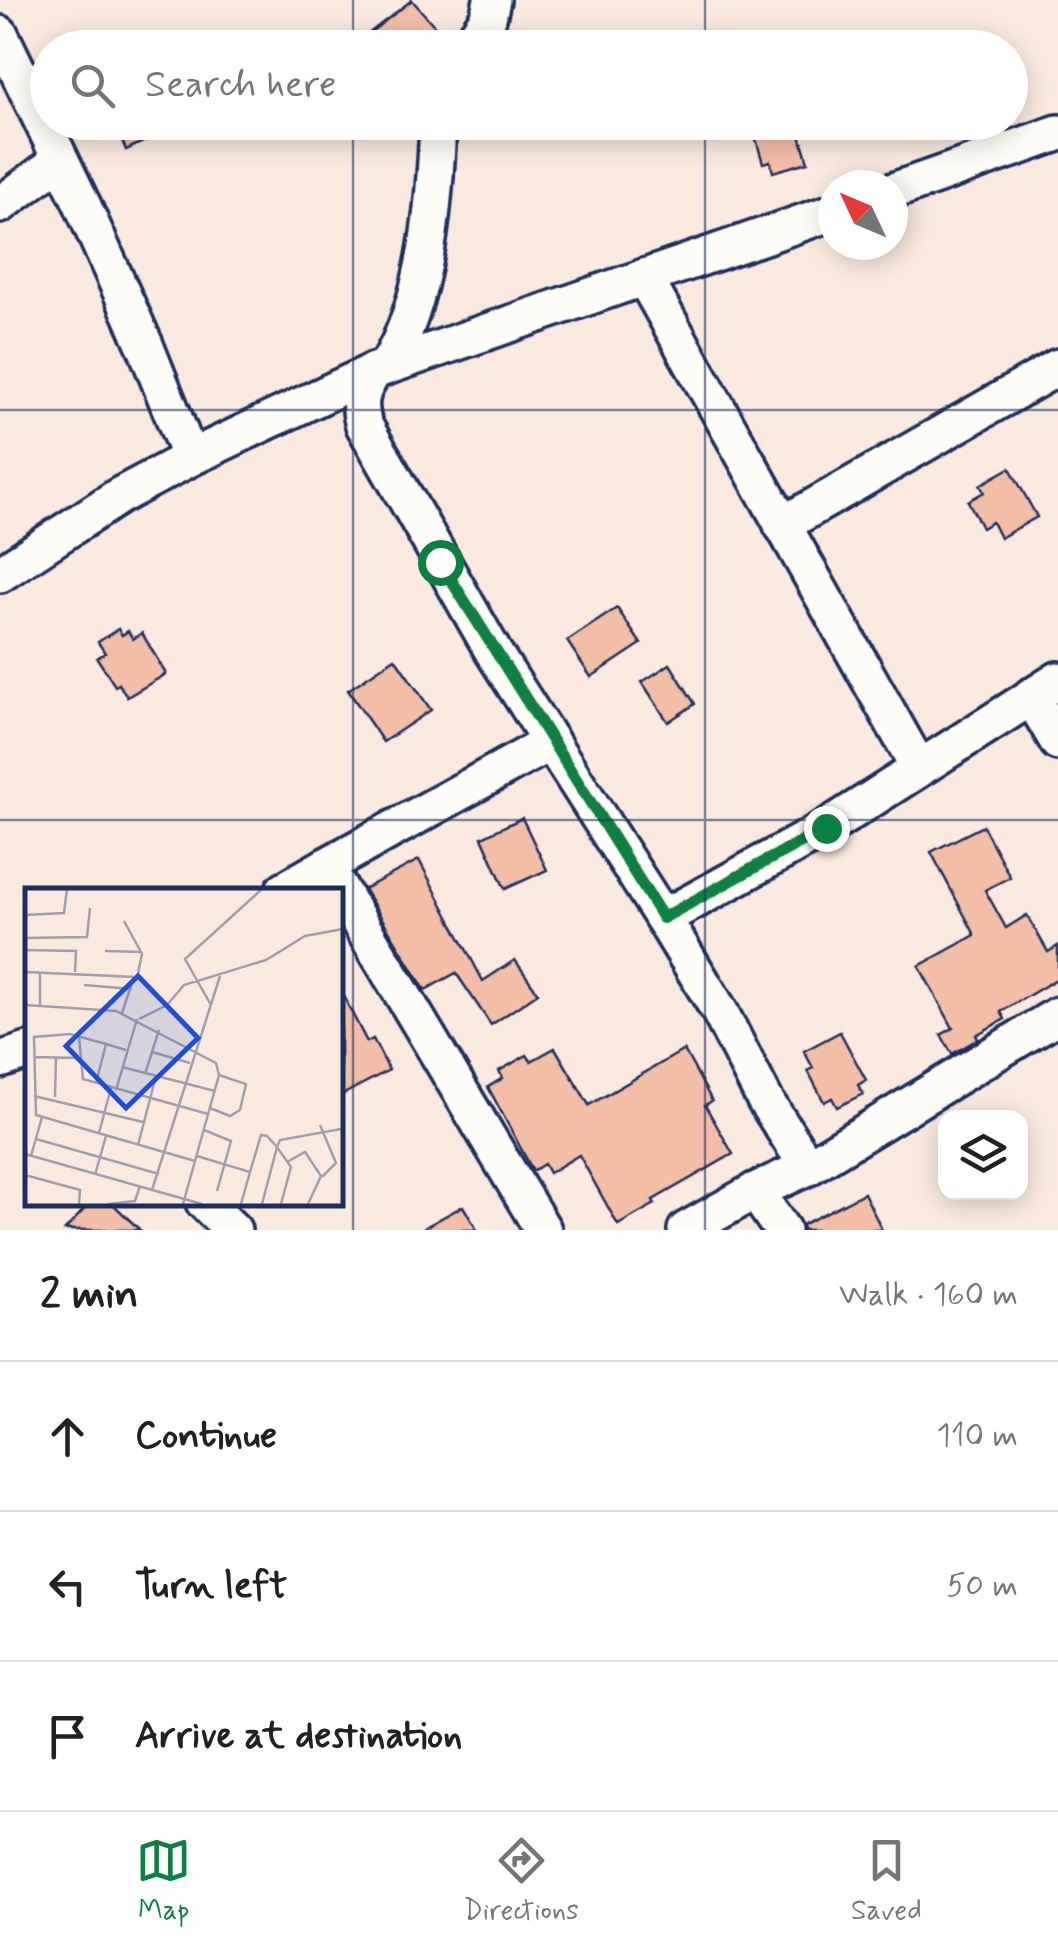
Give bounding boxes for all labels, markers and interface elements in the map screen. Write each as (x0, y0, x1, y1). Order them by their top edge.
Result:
search box (30, 30, 1028, 140)
icon: search (65, 58, 120, 113)
text: Search here (145, 61, 336, 110)
north arrow (818, 170, 908, 260)
route start (418, 540, 464, 586)
route end (804, 806, 850, 852)
inset map (25, 888, 342, 1205)
map controls (938, 1110, 1028, 1200)
button: layers (938, 1110, 1028, 1200)
text: 2 min (40, 1268, 139, 1323)
text: Walk · 160 m (839, 1274, 1018, 1316)
icon: ahead (40, 1409, 95, 1464)
text: Continue (135, 1412, 277, 1461)
text: 110 m (937, 1415, 1018, 1457)
icon: left (40, 1559, 95, 1614)
text: Turn left (135, 1562, 287, 1611)
text: 50 m (946, 1565, 1018, 1607)
icon: arrive (40, 1709, 95, 1764)
text: Arrive at destination (135, 1712, 462, 1761)
tab: Map (136, 1833, 191, 1930)
tab: Directions (464, 1833, 579, 1930)
tab: Saved (851, 1833, 922, 1930)

